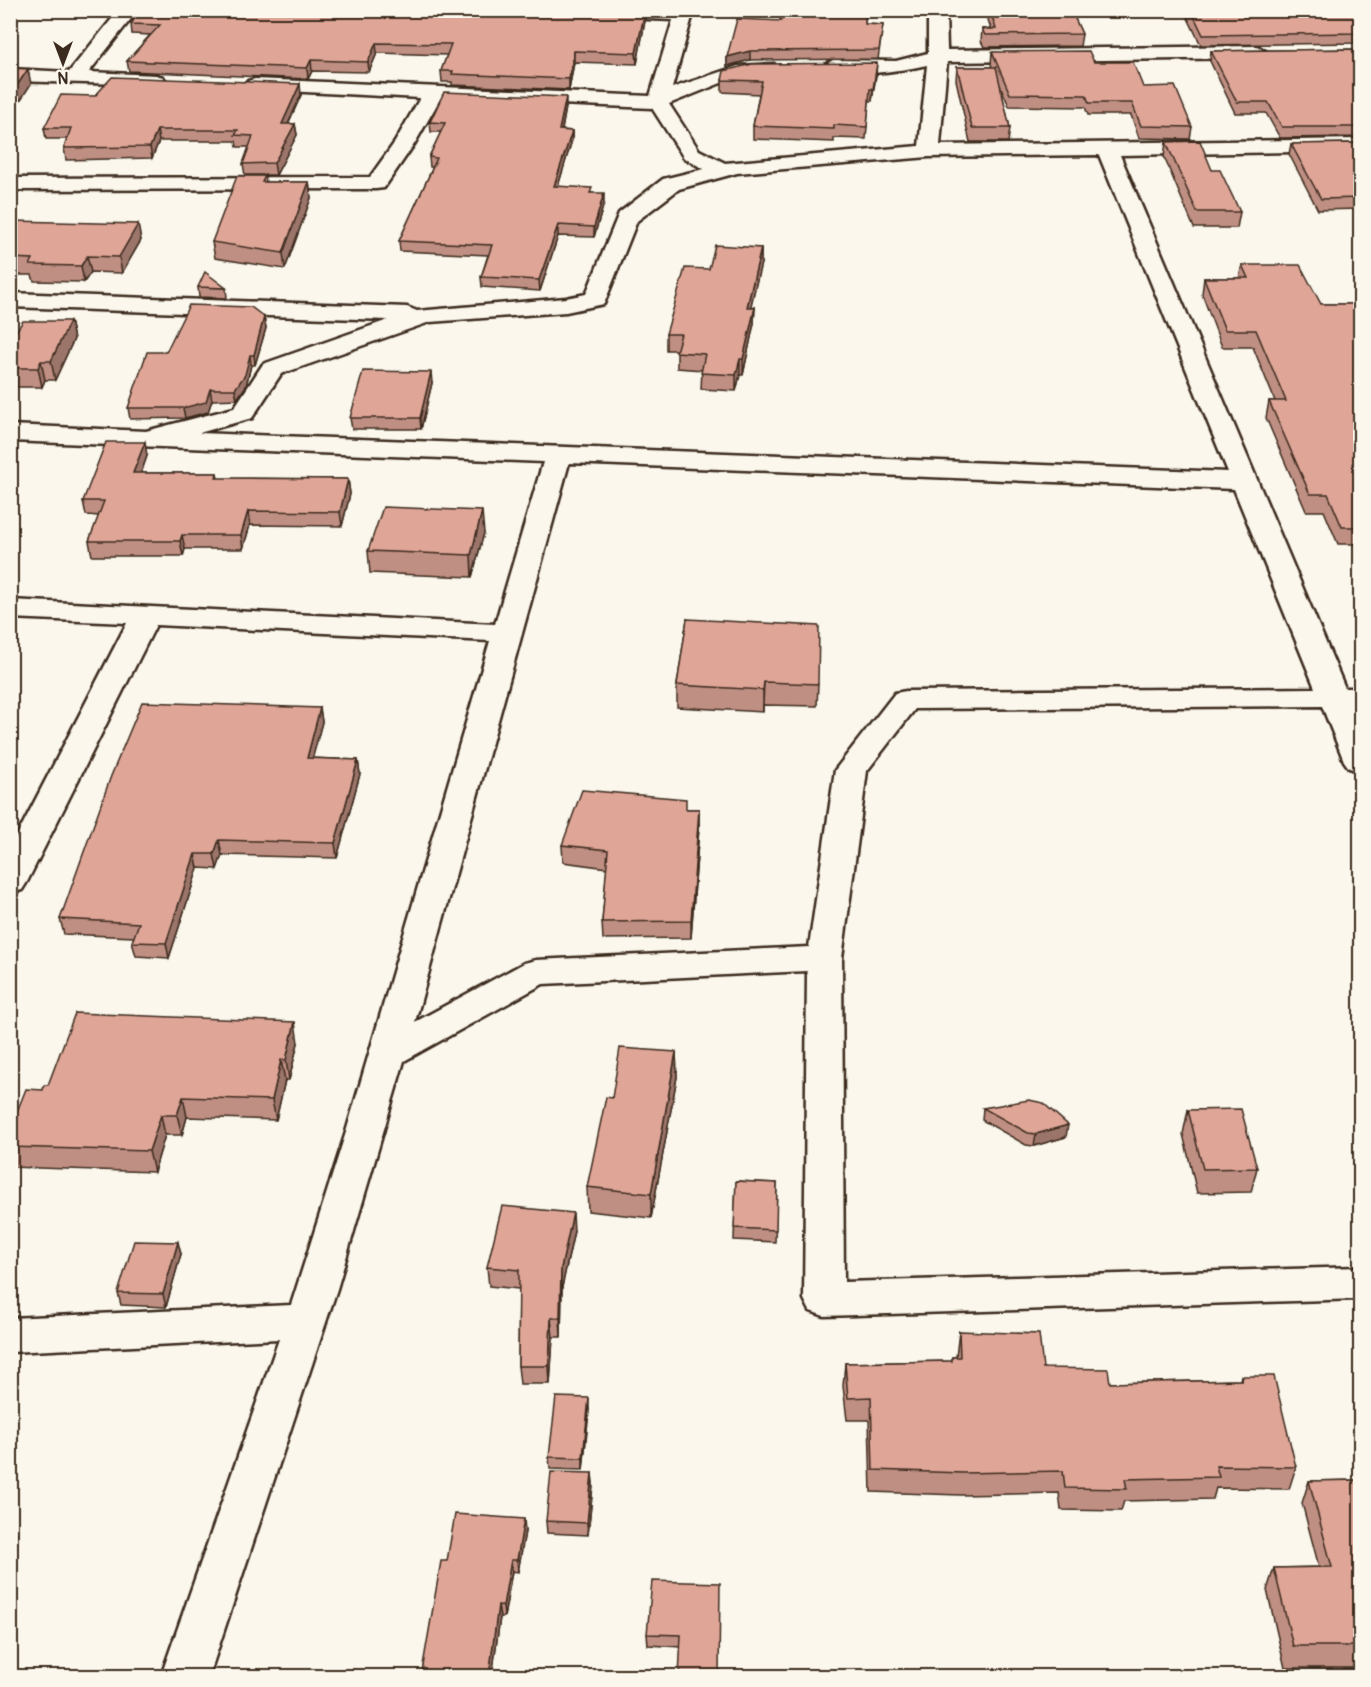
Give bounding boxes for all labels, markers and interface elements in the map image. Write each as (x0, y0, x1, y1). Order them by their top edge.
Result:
north arrow (33, 33, 93, 93)
text: N (57, 67, 68, 87)

